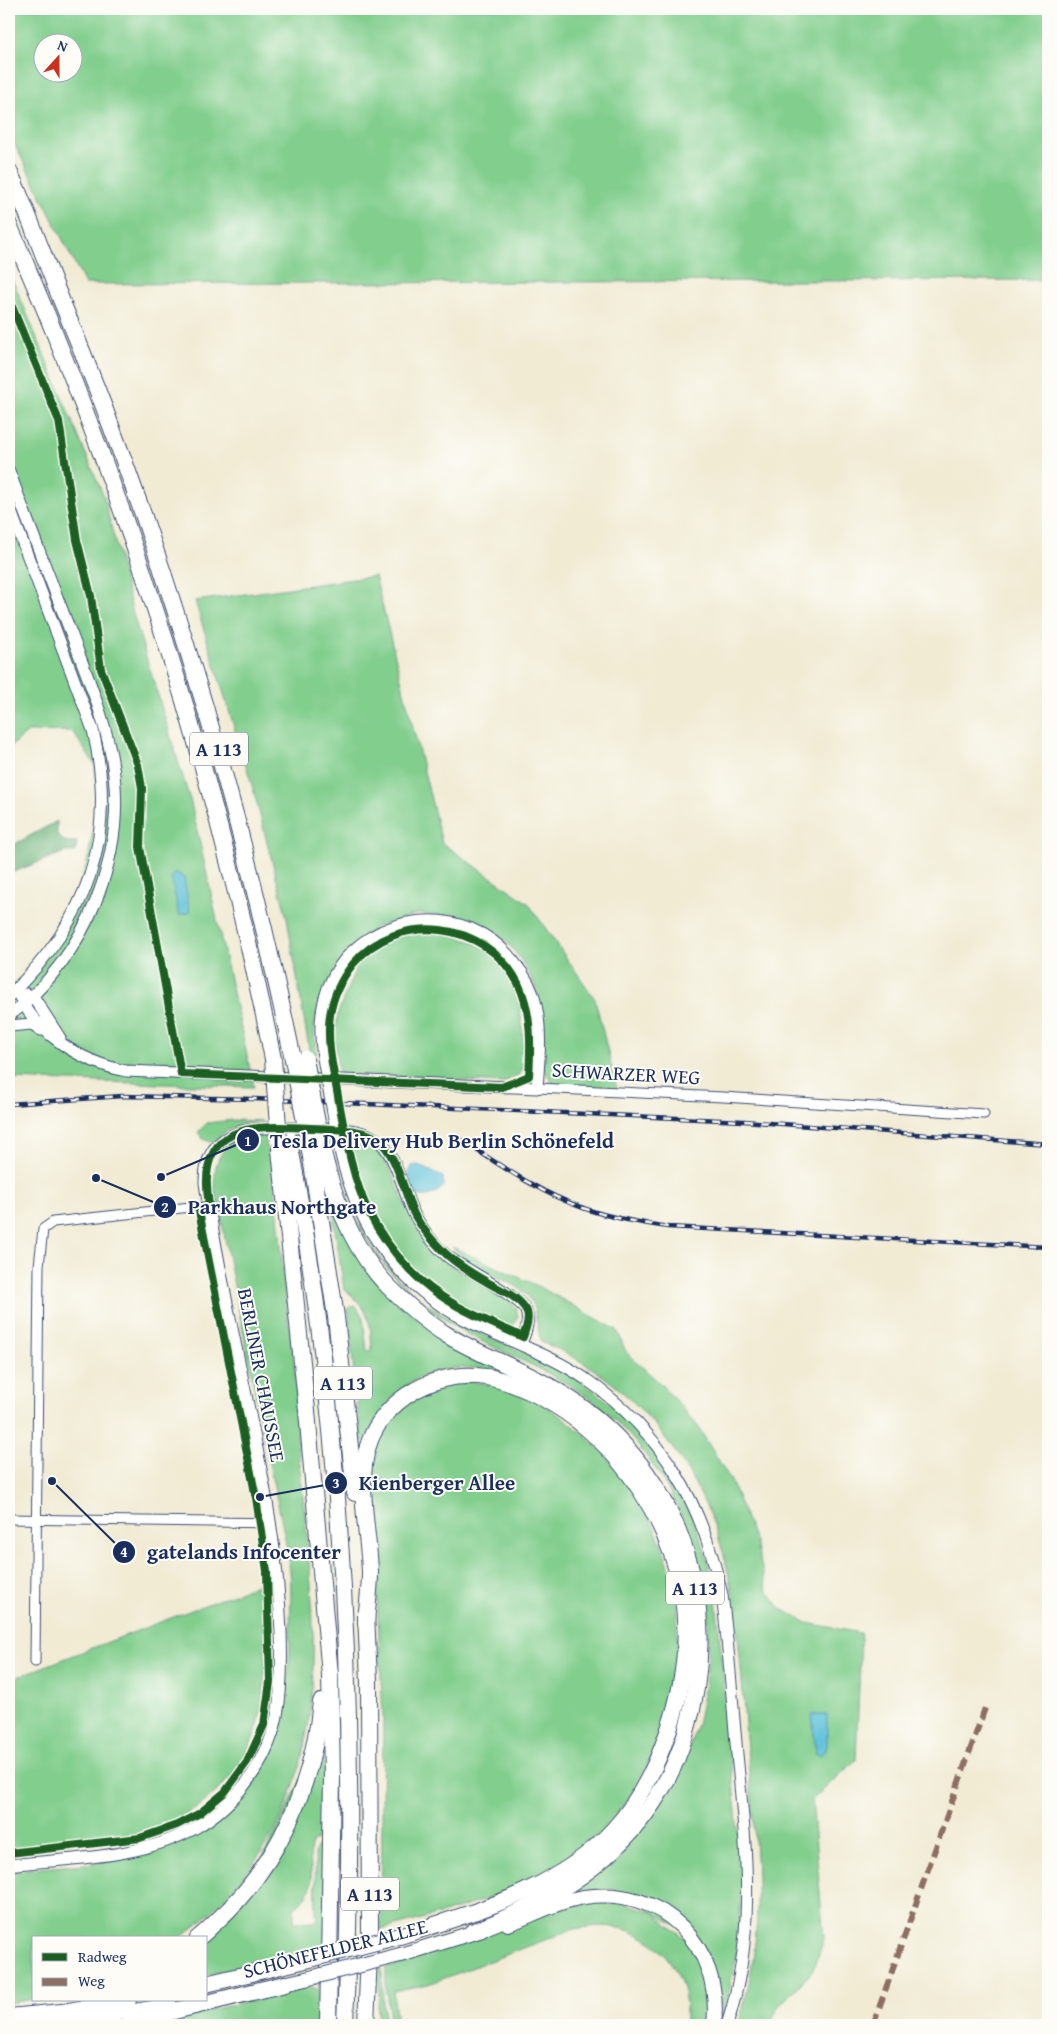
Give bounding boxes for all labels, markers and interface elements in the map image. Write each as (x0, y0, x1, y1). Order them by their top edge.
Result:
north arrow (32, 32, 82, 82)
text: N (55, 35, 71, 57)
road number: A 113 (190, 732, 248, 766)
street label: SCHWARZER WEG (551, 1055, 701, 1091)
callout: Tesla Delivery Hub Berlin Schönefeld (235, 1122, 624, 1158)
text: Tesla Delivery Hub Berlin Schönefeld (270, 1125, 614, 1156)
text: 1 (244, 1130, 252, 1151)
callout: Parkhaus Northgate (152, 1189, 386, 1225)
text: Parkhaus Northgate (188, 1191, 376, 1222)
text: 2 (161, 1196, 169, 1217)
street label: BERLINER CHAUSSEE (231, 1286, 293, 1464)
road number: A 113 (314, 1366, 372, 1400)
callout: Kienberger Allee (324, 1465, 526, 1501)
text: Kienberger Allee (359, 1467, 515, 1498)
text: 3 (332, 1472, 340, 1493)
callout: gatelands Infocenter (112, 1534, 351, 1570)
text: gatelands Infocenter (147, 1536, 341, 1567)
text: 4 (120, 1541, 128, 1562)
road number: A 113 (666, 1572, 724, 1605)
road number: A 113 (341, 1878, 399, 1910)
street label: SCHÖNEFELDER ALLEE (240, 1911, 430, 1985)
legend (32, 1936, 208, 2002)
text: Radweg (78, 1946, 127, 1967)
text: Weg (78, 1970, 105, 1991)

